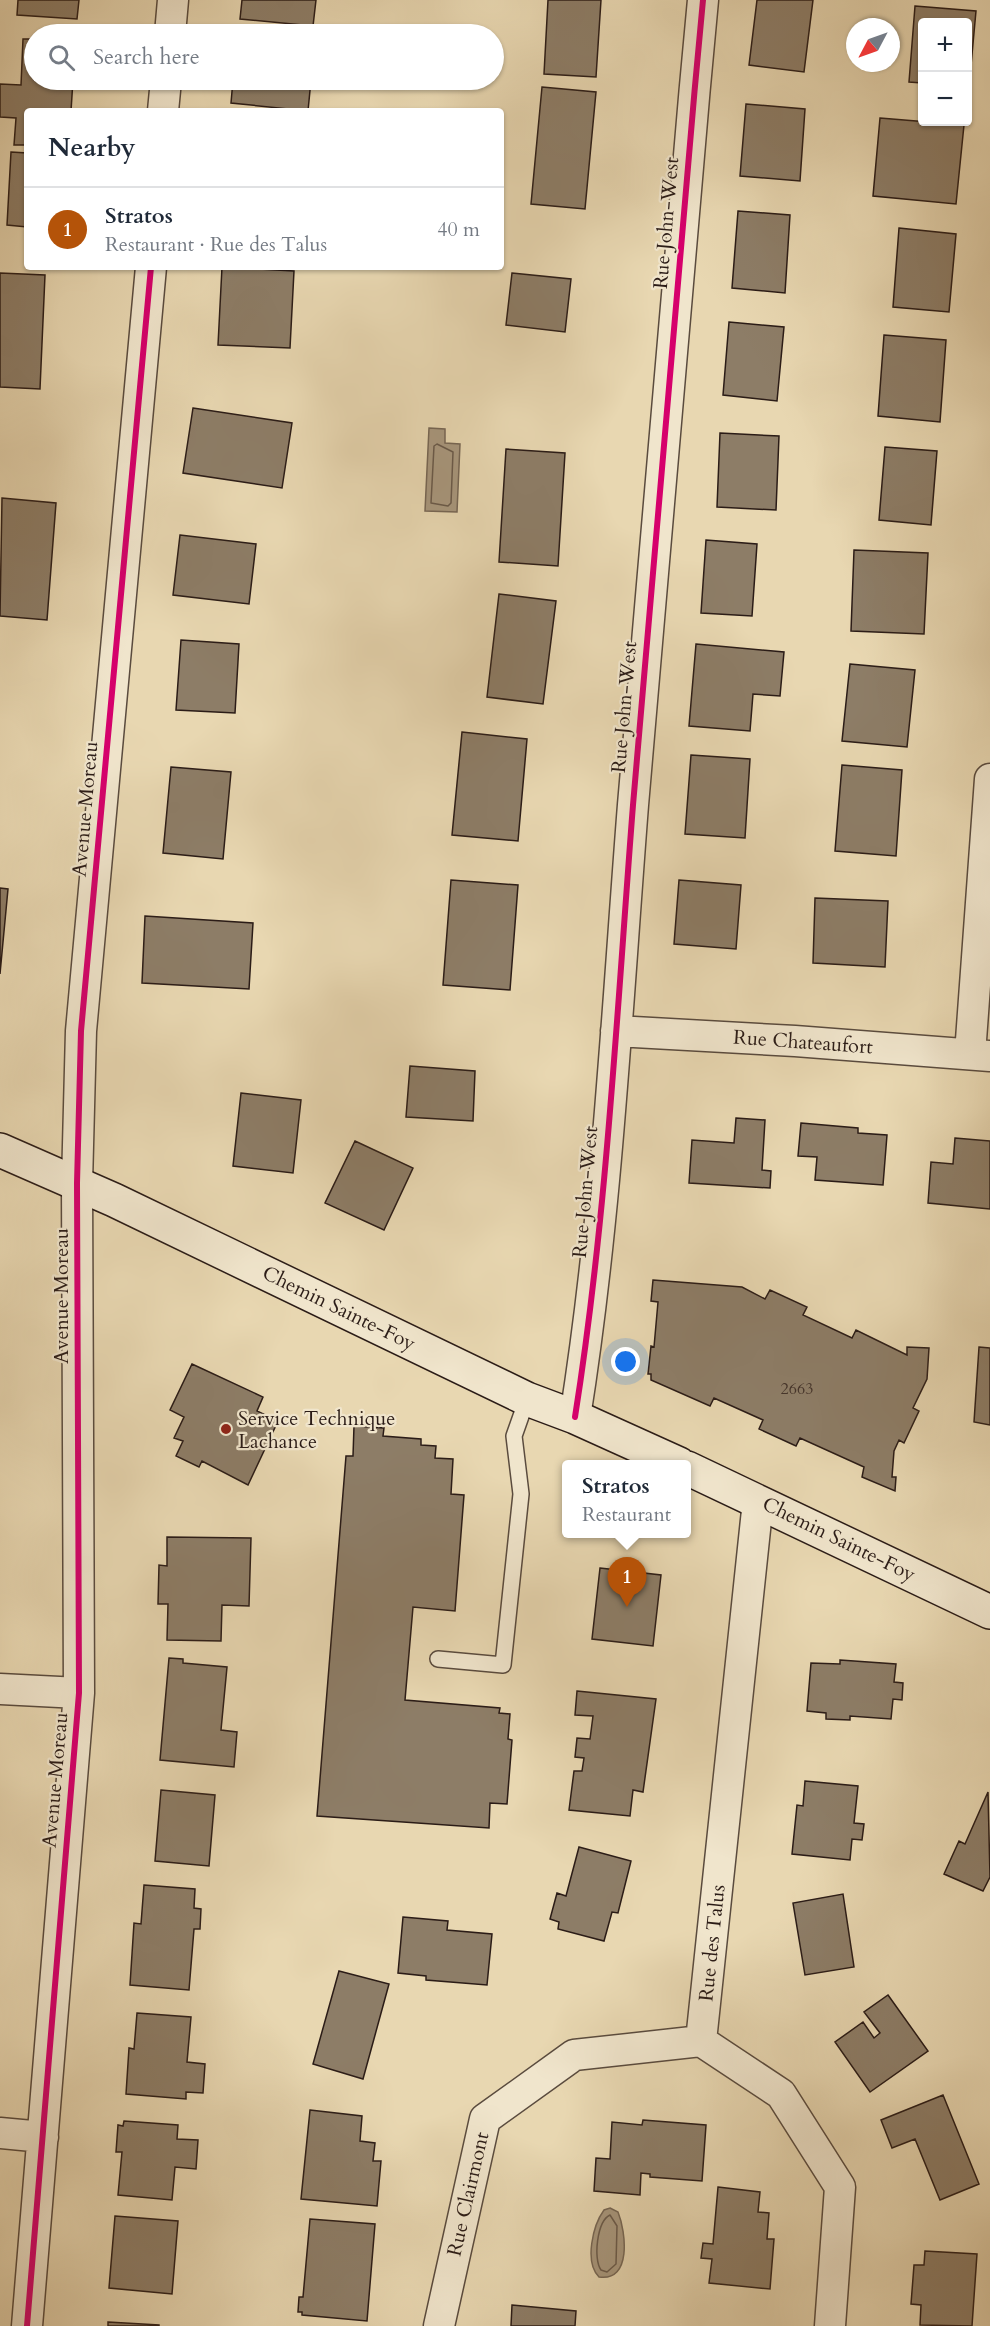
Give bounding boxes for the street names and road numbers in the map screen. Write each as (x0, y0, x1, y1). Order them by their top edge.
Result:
street label: Rue John-West (647, 155, 685, 290)
street label: Rue John-West (605, 639, 643, 774)
street label: Avenue Moreau (66, 740, 104, 878)
street label: Rue Chateaufort (732, 1024, 874, 1060)
street label: Rue John-West (566, 1124, 604, 1259)
street label: Avenue Moreau (48, 1228, 75, 1364)
street label: Chemin Sainte-Foy (258, 1259, 421, 1357)
street label: Chemin Sainte-Foy (758, 1490, 921, 1588)
street label: Avenue Moreau (36, 1711, 74, 1849)
street label: Rue des Talus (692, 1883, 732, 2003)
street label: Rue Clairmont (441, 2129, 496, 2259)

